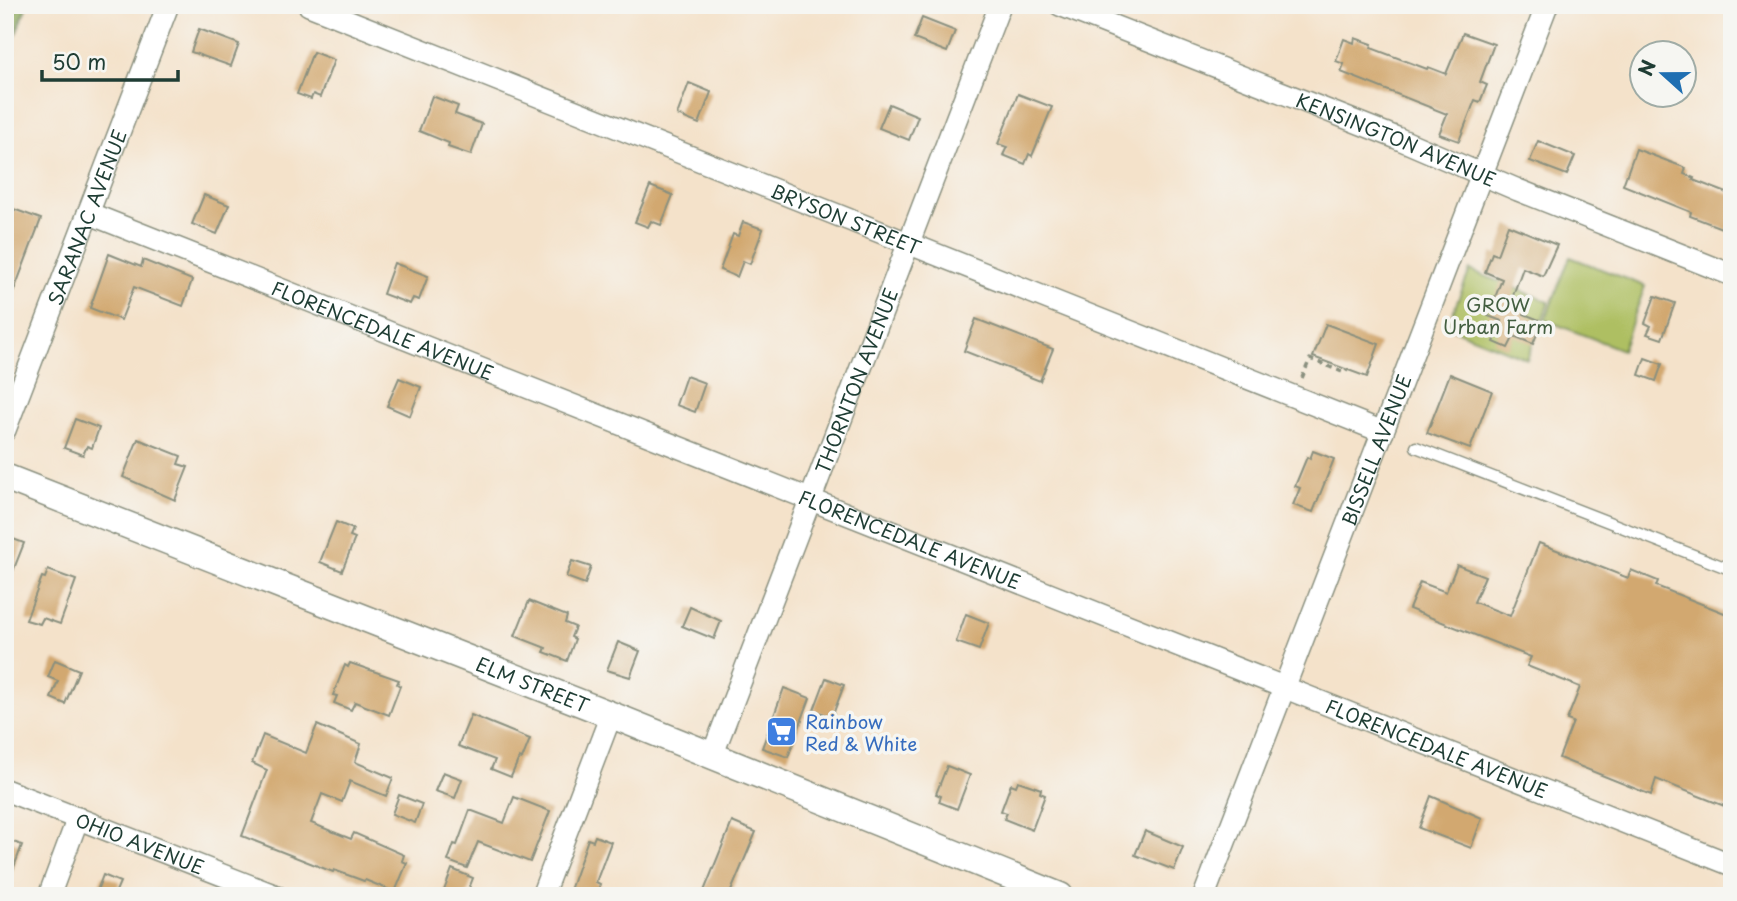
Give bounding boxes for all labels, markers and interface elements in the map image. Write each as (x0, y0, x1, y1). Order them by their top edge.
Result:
scale bar (42, 38, 178, 82)
north arrow (1628, 38, 1698, 108)
text: 50 m (52, 45, 106, 77)
text: N (1630, 56, 1662, 80)
street label: KENSINGTON AVENUE (1292, 86, 1501, 193)
street label: SARANAC AVENUE (40, 125, 133, 309)
street label: BRYSON STREET (767, 176, 926, 261)
street label: FLORENCEDALE AVENUE (267, 273, 498, 387)
street label: THORNTON AVENUE (808, 284, 904, 477)
park label: GROW Urban Farm (1443, 290, 1553, 340)
street label: BISSELL AVENUE (1334, 370, 1418, 530)
street label: FLORENCEDALE AVENUE (794, 482, 1025, 596)
street label: ELM STREET (472, 649, 593, 719)
street label: FLORENCEDALE AVENUE (1322, 691, 1552, 805)
place label: Rainbow Red & White (805, 707, 917, 757)
supermarket icon: Rainbow Red & White (765, 715, 799, 749)
street label: OHIO AVENUE (72, 805, 208, 881)

